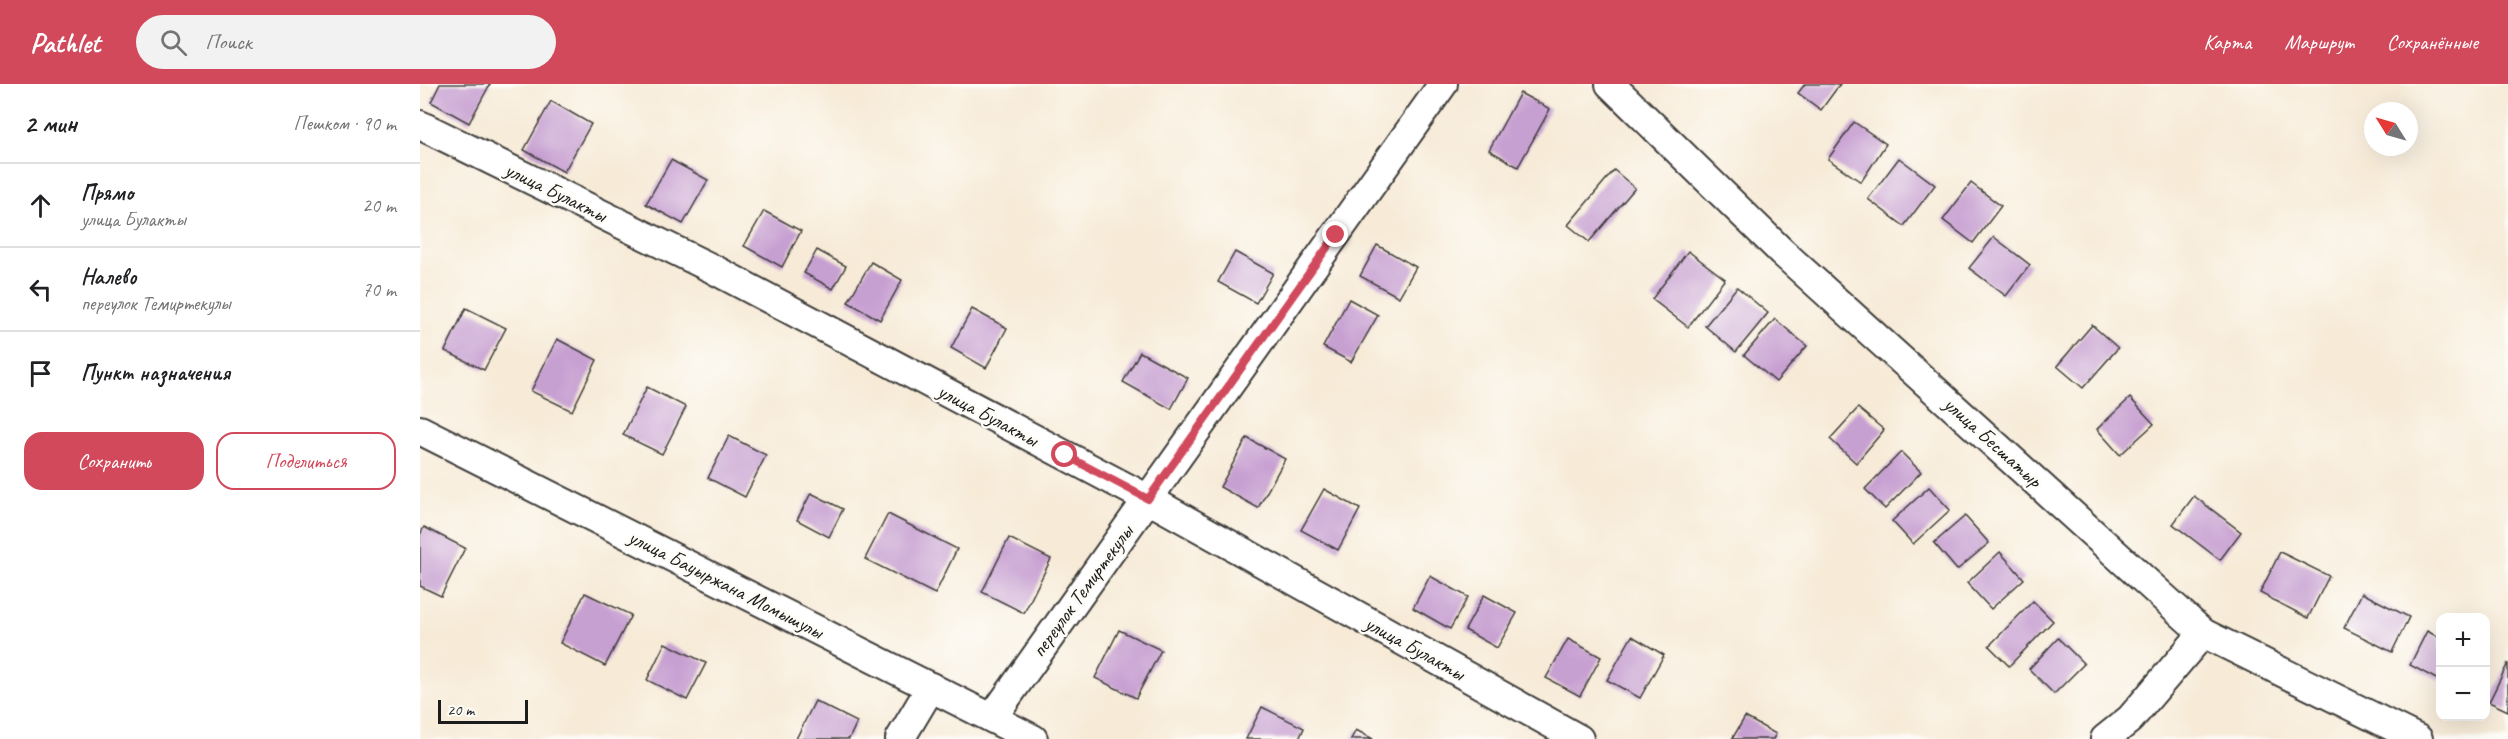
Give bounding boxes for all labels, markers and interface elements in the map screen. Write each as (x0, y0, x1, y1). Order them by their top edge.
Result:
search box (136, 15, 556, 69)
text: Pathlet (30, 25, 100, 60)
icon: search (157, 26, 190, 59)
text: Поиск (205, 28, 252, 56)
text: Карта (2203, 29, 2252, 55)
text: Маршрут (2285, 29, 2354, 55)
text: Сохранённые (2387, 29, 2478, 55)
north arrow (2364, 102, 2418, 156)
text: 2 мин (24, 107, 77, 140)
text: Пешком · 90 m (293, 111, 396, 136)
street label: улица Булакты (499, 155, 613, 229)
text: Прямо (81, 179, 133, 207)
icon: ahead (24, 189, 57, 222)
text: 20 m (362, 193, 396, 218)
text: улица Булакты (81, 207, 186, 232)
route end (1322, 221, 1348, 247)
text: Налево (81, 263, 137, 291)
icon: left (24, 273, 57, 306)
text: 70 m (362, 277, 396, 302)
text: переулок Темиртекулы (81, 291, 230, 316)
icon: arrive (24, 357, 57, 390)
text: Пункт назначения (81, 359, 230, 387)
street label: улица Булакты (932, 377, 1044, 453)
street label: улица Бесшатыр (1937, 390, 2048, 494)
button: Сохранить (24, 432, 204, 490)
button: Поделиться (216, 432, 396, 490)
route start (1051, 441, 1077, 467)
street label: переулок Темиртекулы (1025, 518, 1140, 662)
street label: улица Бауыржана Момышулы (623, 523, 829, 645)
street label: улица Булакты (1359, 609, 1471, 687)
map controls (2436, 613, 2490, 721)
button: + (2436, 613, 2490, 667)
button: − (2436, 667, 2490, 721)
scale bar (438, 697, 528, 724)
text: 20 m (447, 700, 474, 720)

